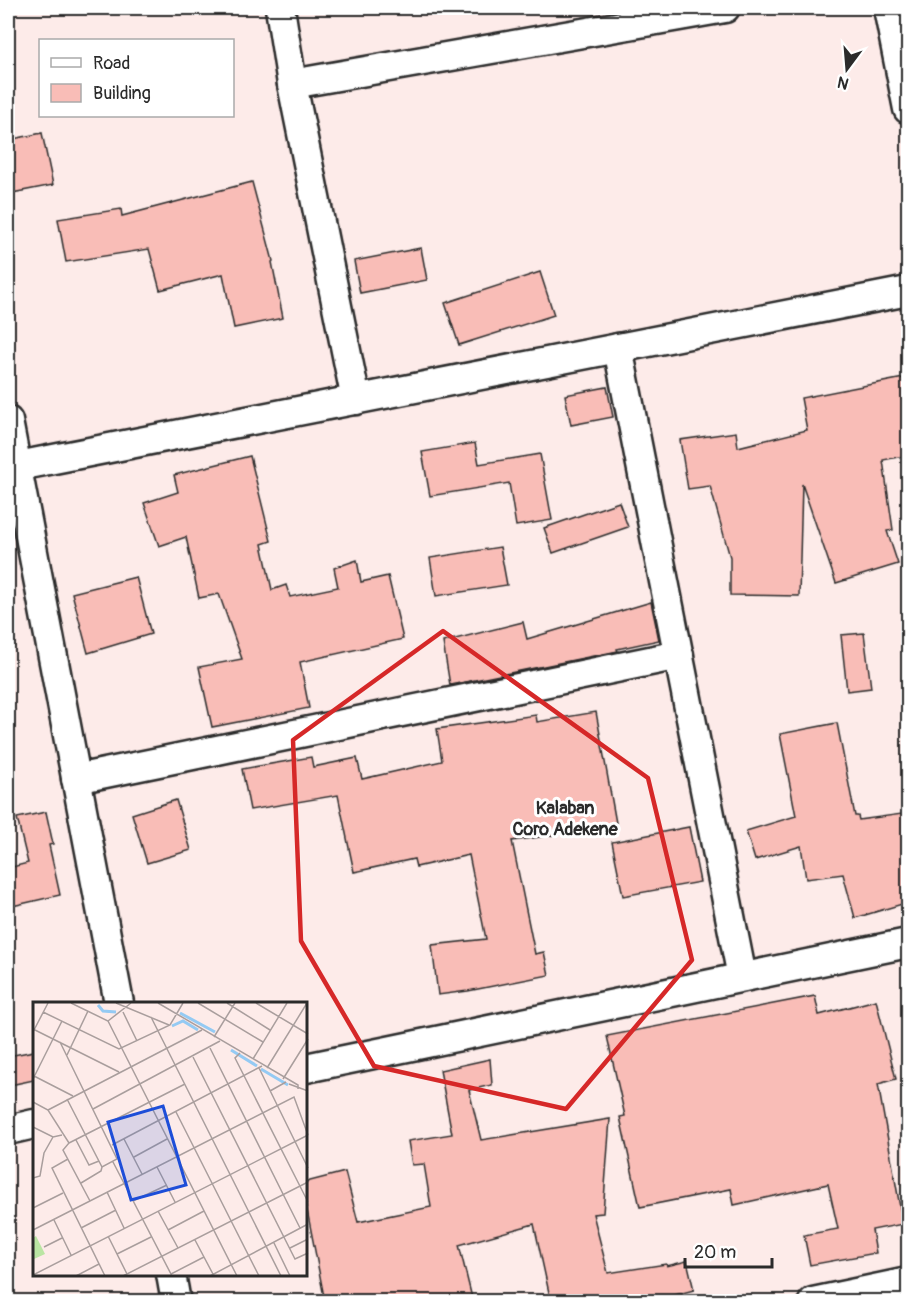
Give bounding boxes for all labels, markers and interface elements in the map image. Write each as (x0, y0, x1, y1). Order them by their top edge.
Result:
legend (39, 39, 234, 117)
north arrow (817, 39, 877, 99)
text: Road (93, 52, 130, 75)
text: N (835, 71, 851, 94)
text: Building (93, 82, 151, 105)
district label: Kalaban Coro Adekene (512, 797, 619, 841)
inset map (33, 1002, 308, 1276)
scale bar (685, 1231, 772, 1269)
text: 20 m (694, 1241, 736, 1264)

